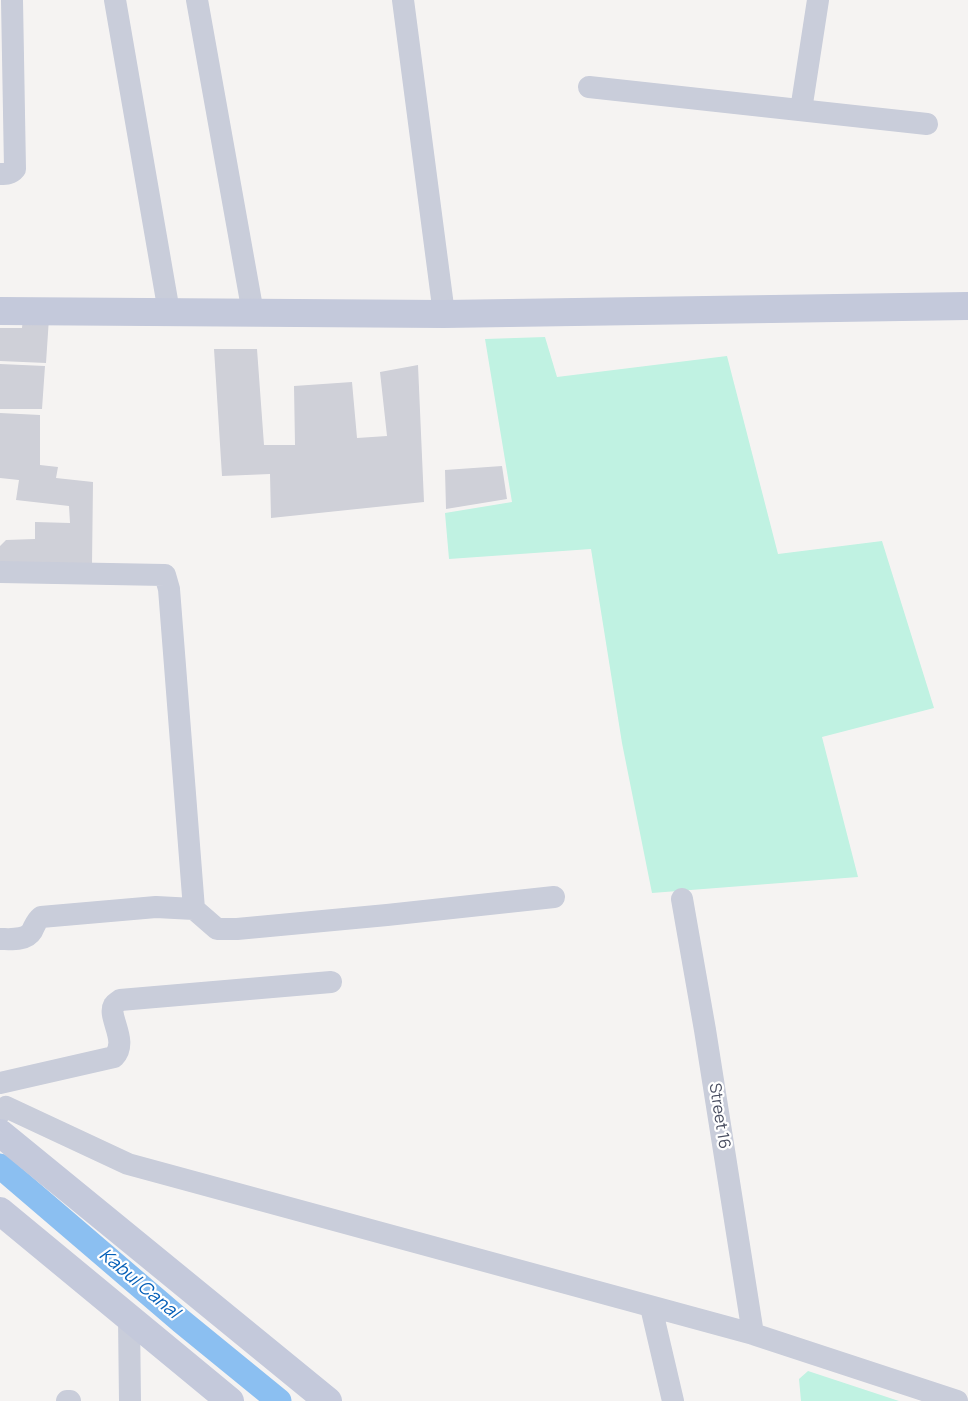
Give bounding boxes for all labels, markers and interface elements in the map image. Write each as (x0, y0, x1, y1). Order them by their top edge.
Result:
street label: Street 16 (704, 1082, 734, 1150)
water label: Kabul Canal (95, 1244, 183, 1324)

